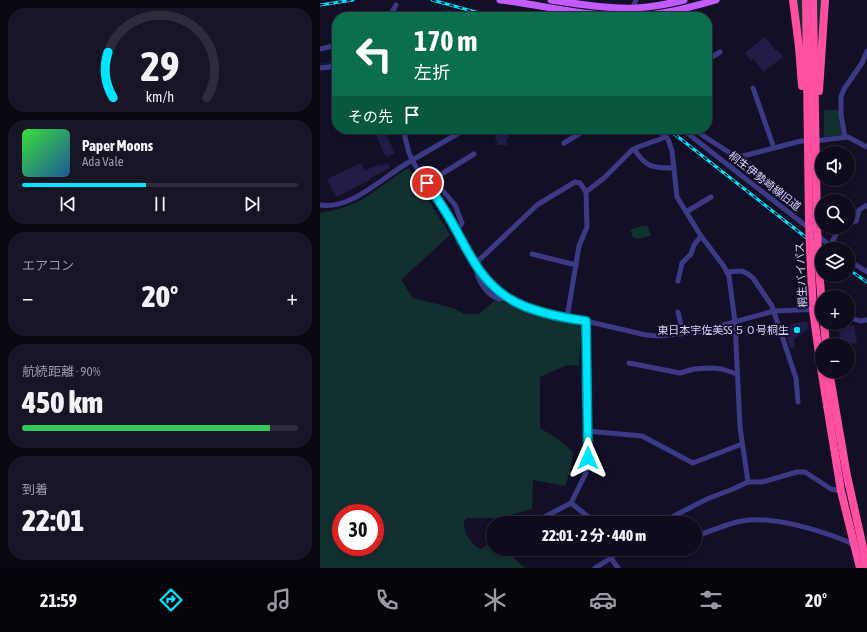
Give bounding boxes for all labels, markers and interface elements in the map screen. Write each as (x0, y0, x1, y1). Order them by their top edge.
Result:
text: 170 m (414, 25, 477, 57)
icon: left (348, 28, 400, 80)
text: 29 (140, 42, 180, 90)
text: 左折 (414, 62, 450, 83)
text: km/h (146, 89, 174, 105)
icon: arrive (401, 104, 423, 126)
text: その先 (348, 108, 393, 125)
text: Paper Moons (82, 137, 153, 154)
map controls (815, 146, 855, 378)
button: sound (815, 146, 855, 186)
street label: 桐生伊勢崎線旧道 (727, 149, 803, 213)
text: Ada Vale (82, 154, 124, 169)
pin (410, 166, 444, 200)
icon: arrive (416, 172, 438, 194)
icon: previous (57, 193, 79, 215)
icon: pause (149, 193, 171, 215)
icon: next (241, 193, 263, 215)
button: search (815, 194, 855, 234)
street label: 桐生バイパス (793, 242, 809, 308)
button: layers (815, 242, 855, 282)
text: エアコン (22, 258, 74, 273)
text: 20° (142, 279, 178, 313)
text: − (22, 284, 33, 310)
text: + (287, 284, 298, 310)
button: + (815, 290, 855, 330)
place label: 東日本宇佐美SS ５０号桐生 (657, 324, 789, 336)
marker: 東日本宇佐美SS ５０号桐生 (792, 325, 802, 335)
button: − (815, 338, 855, 378)
text: 航続距離 · 90% (22, 364, 101, 379)
text: 450 km (22, 385, 103, 419)
position arrow (567, 437, 609, 479)
text: 到着 (22, 482, 48, 497)
text: 22:01 (22, 503, 84, 537)
speed limit sign: 30 (332, 504, 384, 556)
text: 22:01 · 2 分 · 440 m (542, 527, 646, 544)
icon: directions (157, 586, 185, 614)
icon: music (265, 586, 293, 614)
icon: phone (373, 586, 401, 614)
icon: climate (481, 586, 509, 614)
icon: car (589, 586, 617, 614)
icon: filters (697, 586, 725, 614)
text: 21:59 (40, 590, 77, 611)
text: 20° (805, 590, 827, 611)

